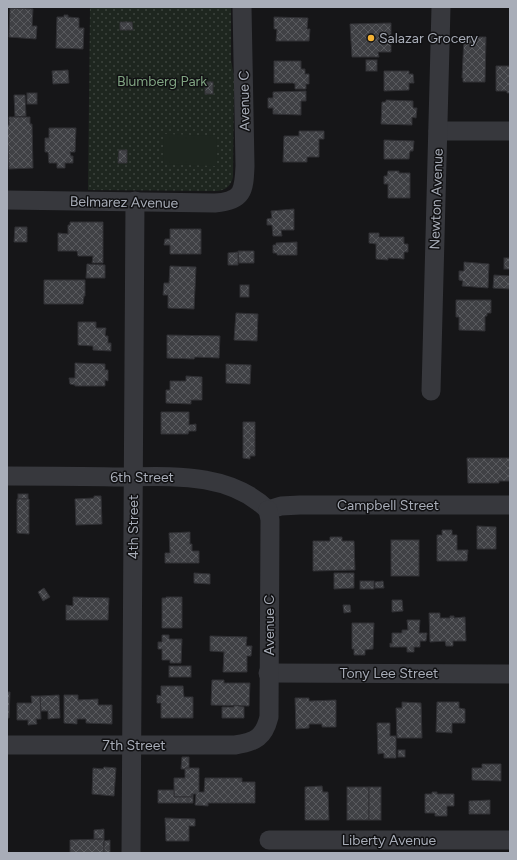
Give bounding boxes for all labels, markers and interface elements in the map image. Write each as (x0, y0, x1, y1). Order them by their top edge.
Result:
place label: Salazar Grocery (379, 30, 479, 47)
marker: Salazar Grocery (366, 33, 376, 43)
street label: Avenue C (235, 70, 254, 132)
park label: Blumberg Park (117, 73, 207, 90)
street label: Newton Avenue (426, 148, 447, 250)
street label: Belmarez Avenue (70, 193, 179, 212)
street label: 6th Street (110, 469, 174, 486)
street label: 4th Street (125, 495, 142, 559)
street label: Campbell Street (337, 497, 439, 514)
street label: Avenue C (261, 595, 278, 655)
street label: Tony Lee Street (340, 665, 438, 682)
street label: 7th Street (102, 737, 166, 754)
street label: Liberty Avenue (342, 832, 437, 849)

